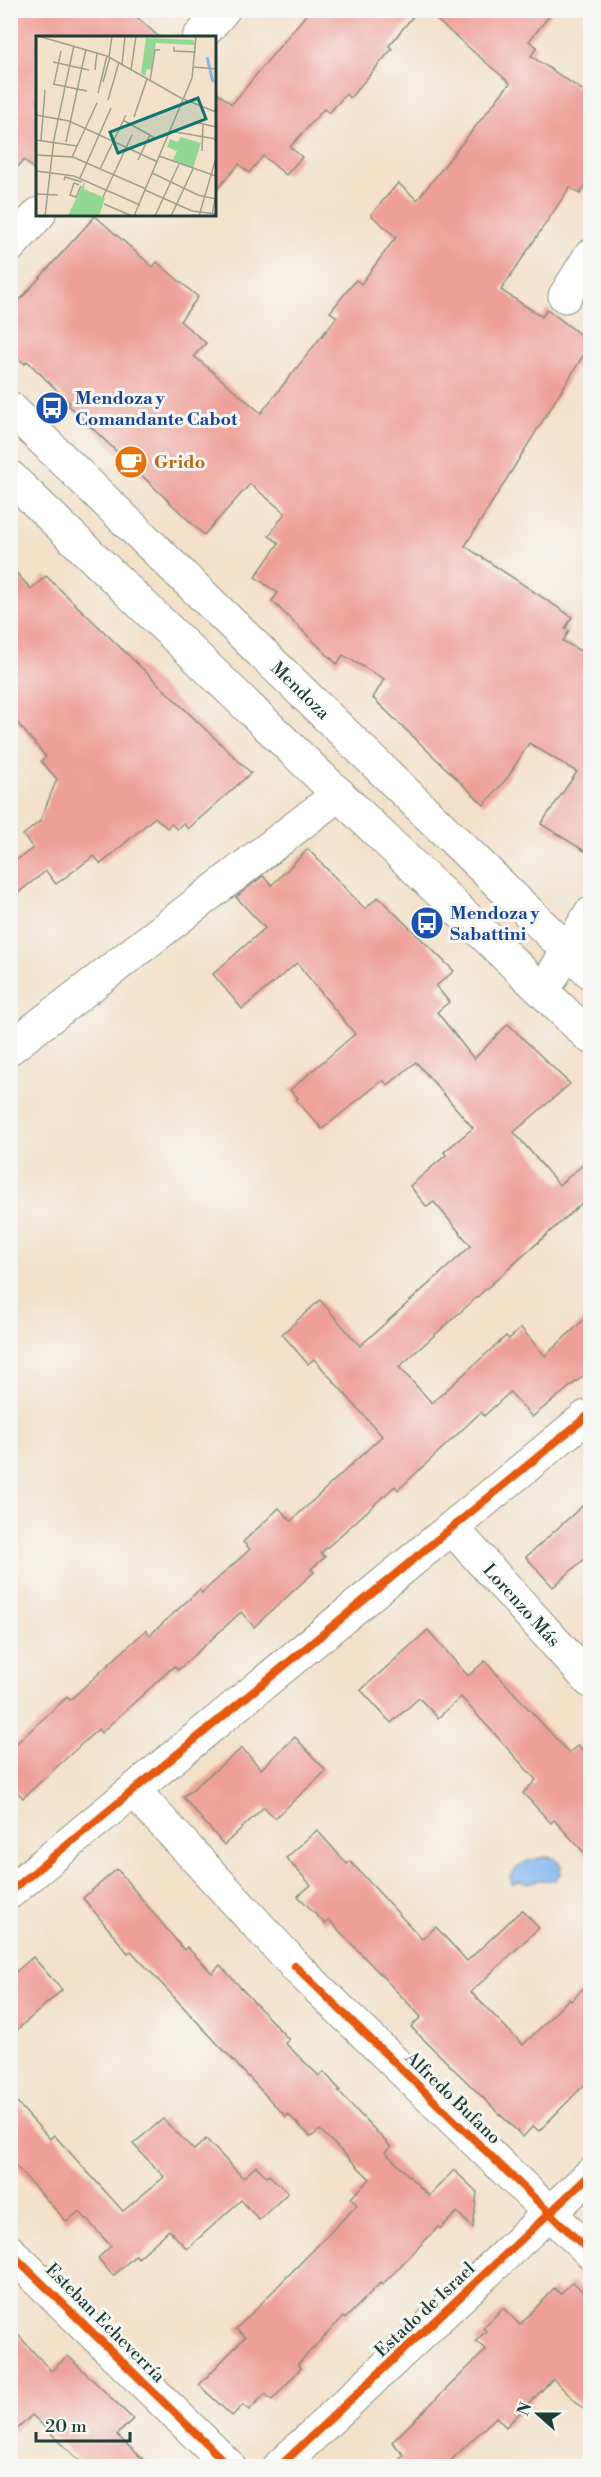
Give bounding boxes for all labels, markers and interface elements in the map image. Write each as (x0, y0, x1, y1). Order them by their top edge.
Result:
inset map (36, 36, 216, 216)
place label: Mendoza y Comandante Cabot (75, 387, 238, 431)
bus stop icon: Mendoza y Comandante Cabot (34, 390, 70, 426)
cafe icon: Grido (113, 444, 149, 480)
place label: Grido (154, 451, 205, 474)
street label: Mendoza (266, 656, 335, 725)
place label: Mendoza y Sabattini (450, 902, 541, 946)
bus stop icon: Mendoza y Sabattini (409, 905, 445, 941)
street label: Lorenzo Más (478, 1559, 565, 1652)
street label: Alfredo Bufano (400, 2046, 506, 2149)
street label: Estado de Israel (370, 2257, 481, 2362)
street label: Esteban Echeverría (40, 2258, 170, 2388)
north arrow (508, 2384, 568, 2444)
text: N (513, 2399, 537, 2418)
scale bar (36, 2405, 130, 2443)
text: 20 m (45, 2415, 87, 2438)

